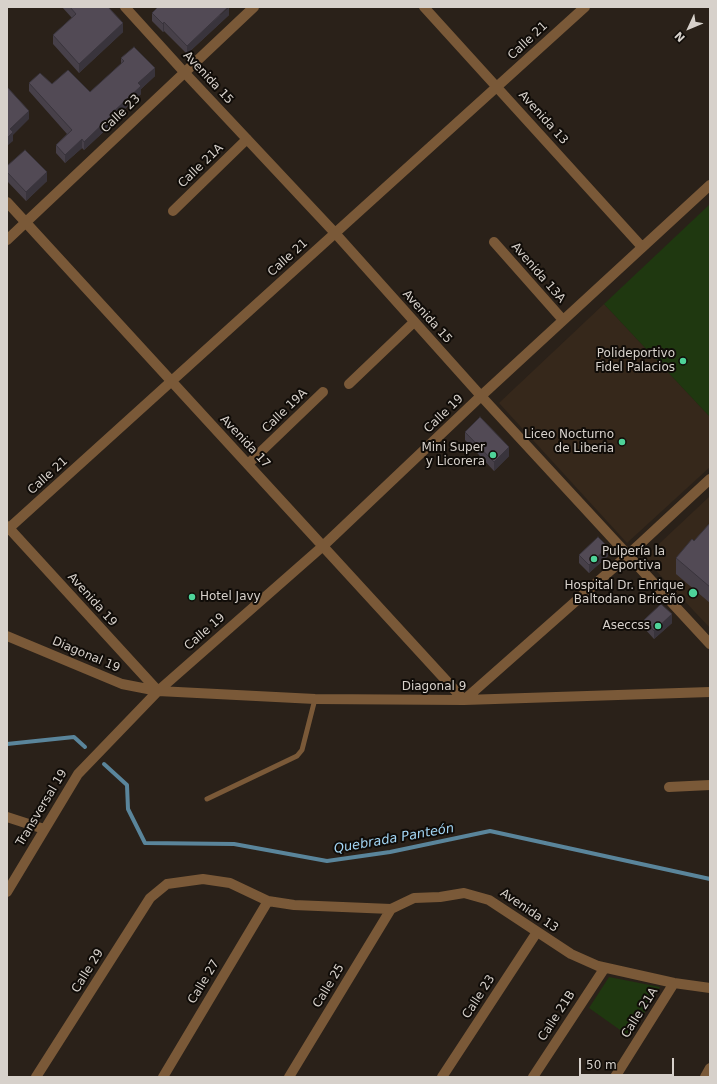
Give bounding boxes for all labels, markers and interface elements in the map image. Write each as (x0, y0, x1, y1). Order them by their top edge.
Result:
north arrow (669, 8, 709, 48)
street label: Calle 21 (505, 19, 551, 63)
text: N (672, 29, 688, 45)
street label: Avenida 15 (180, 49, 236, 107)
street label: Avenida 13 (515, 88, 571, 148)
street label: Calle 23 (98, 92, 144, 136)
street label: Calle 21A (175, 141, 227, 191)
street label: Calle 21 (265, 236, 311, 280)
street label: Avenida 13A (508, 240, 568, 306)
street label: Avenida 15 (399, 287, 455, 347)
place label: Polideportivo Fidel Palacios (595, 347, 675, 375)
marker: Polideportivo Fidel Palacios (678, 356, 688, 366)
street label: Calle 19A (259, 386, 311, 436)
street label: Calle 19 (421, 392, 467, 436)
street label: Avenida 17 (217, 413, 273, 471)
place label: Liceo Nocturno de Liberia (524, 428, 614, 456)
marker: Liceo Nocturno de Liberia (617, 437, 627, 447)
place label: Mini Super y Licorera (421, 441, 485, 469)
marker: Mini Super y Licorera (488, 450, 498, 460)
street label: Calle 21 (25, 454, 71, 498)
place label: Pulpería la Deportiva (602, 545, 665, 573)
marker: Pulpería la Deportiva (589, 554, 599, 564)
street label: Avenida 19 (64, 570, 120, 630)
place label: Hospital Dr. Enrique Baltodano Briceño (564, 579, 684, 607)
marker: Hospital Dr. Enrique Baltodano Briceño (687, 587, 699, 599)
place label: Hotel Javy (200, 590, 261, 604)
marker: Hotel Javy (187, 592, 197, 602)
street label: Calle 19 (182, 611, 228, 653)
place label: Aseccss (602, 619, 650, 633)
marker: Aseccss (653, 621, 663, 631)
street label: Diagonal 19 (50, 634, 122, 676)
street label: Diagonal 9 (402, 680, 466, 694)
street label: Transversal 19 (13, 767, 71, 849)
water label: Quebrada Panteón (333, 821, 455, 857)
street label: Avenida 13 (497, 886, 561, 936)
street label: Calle 29 (69, 946, 107, 996)
street label: Calle 27 (185, 957, 223, 1007)
street label: Calle 25 (310, 961, 348, 1011)
street label: Calle 23 (460, 973, 498, 1021)
street label: Calle 21A (619, 985, 661, 1041)
street label: Calle 21B (535, 988, 579, 1044)
scale bar (581, 1050, 676, 1076)
text: 50 m (586, 1058, 617, 1072)

